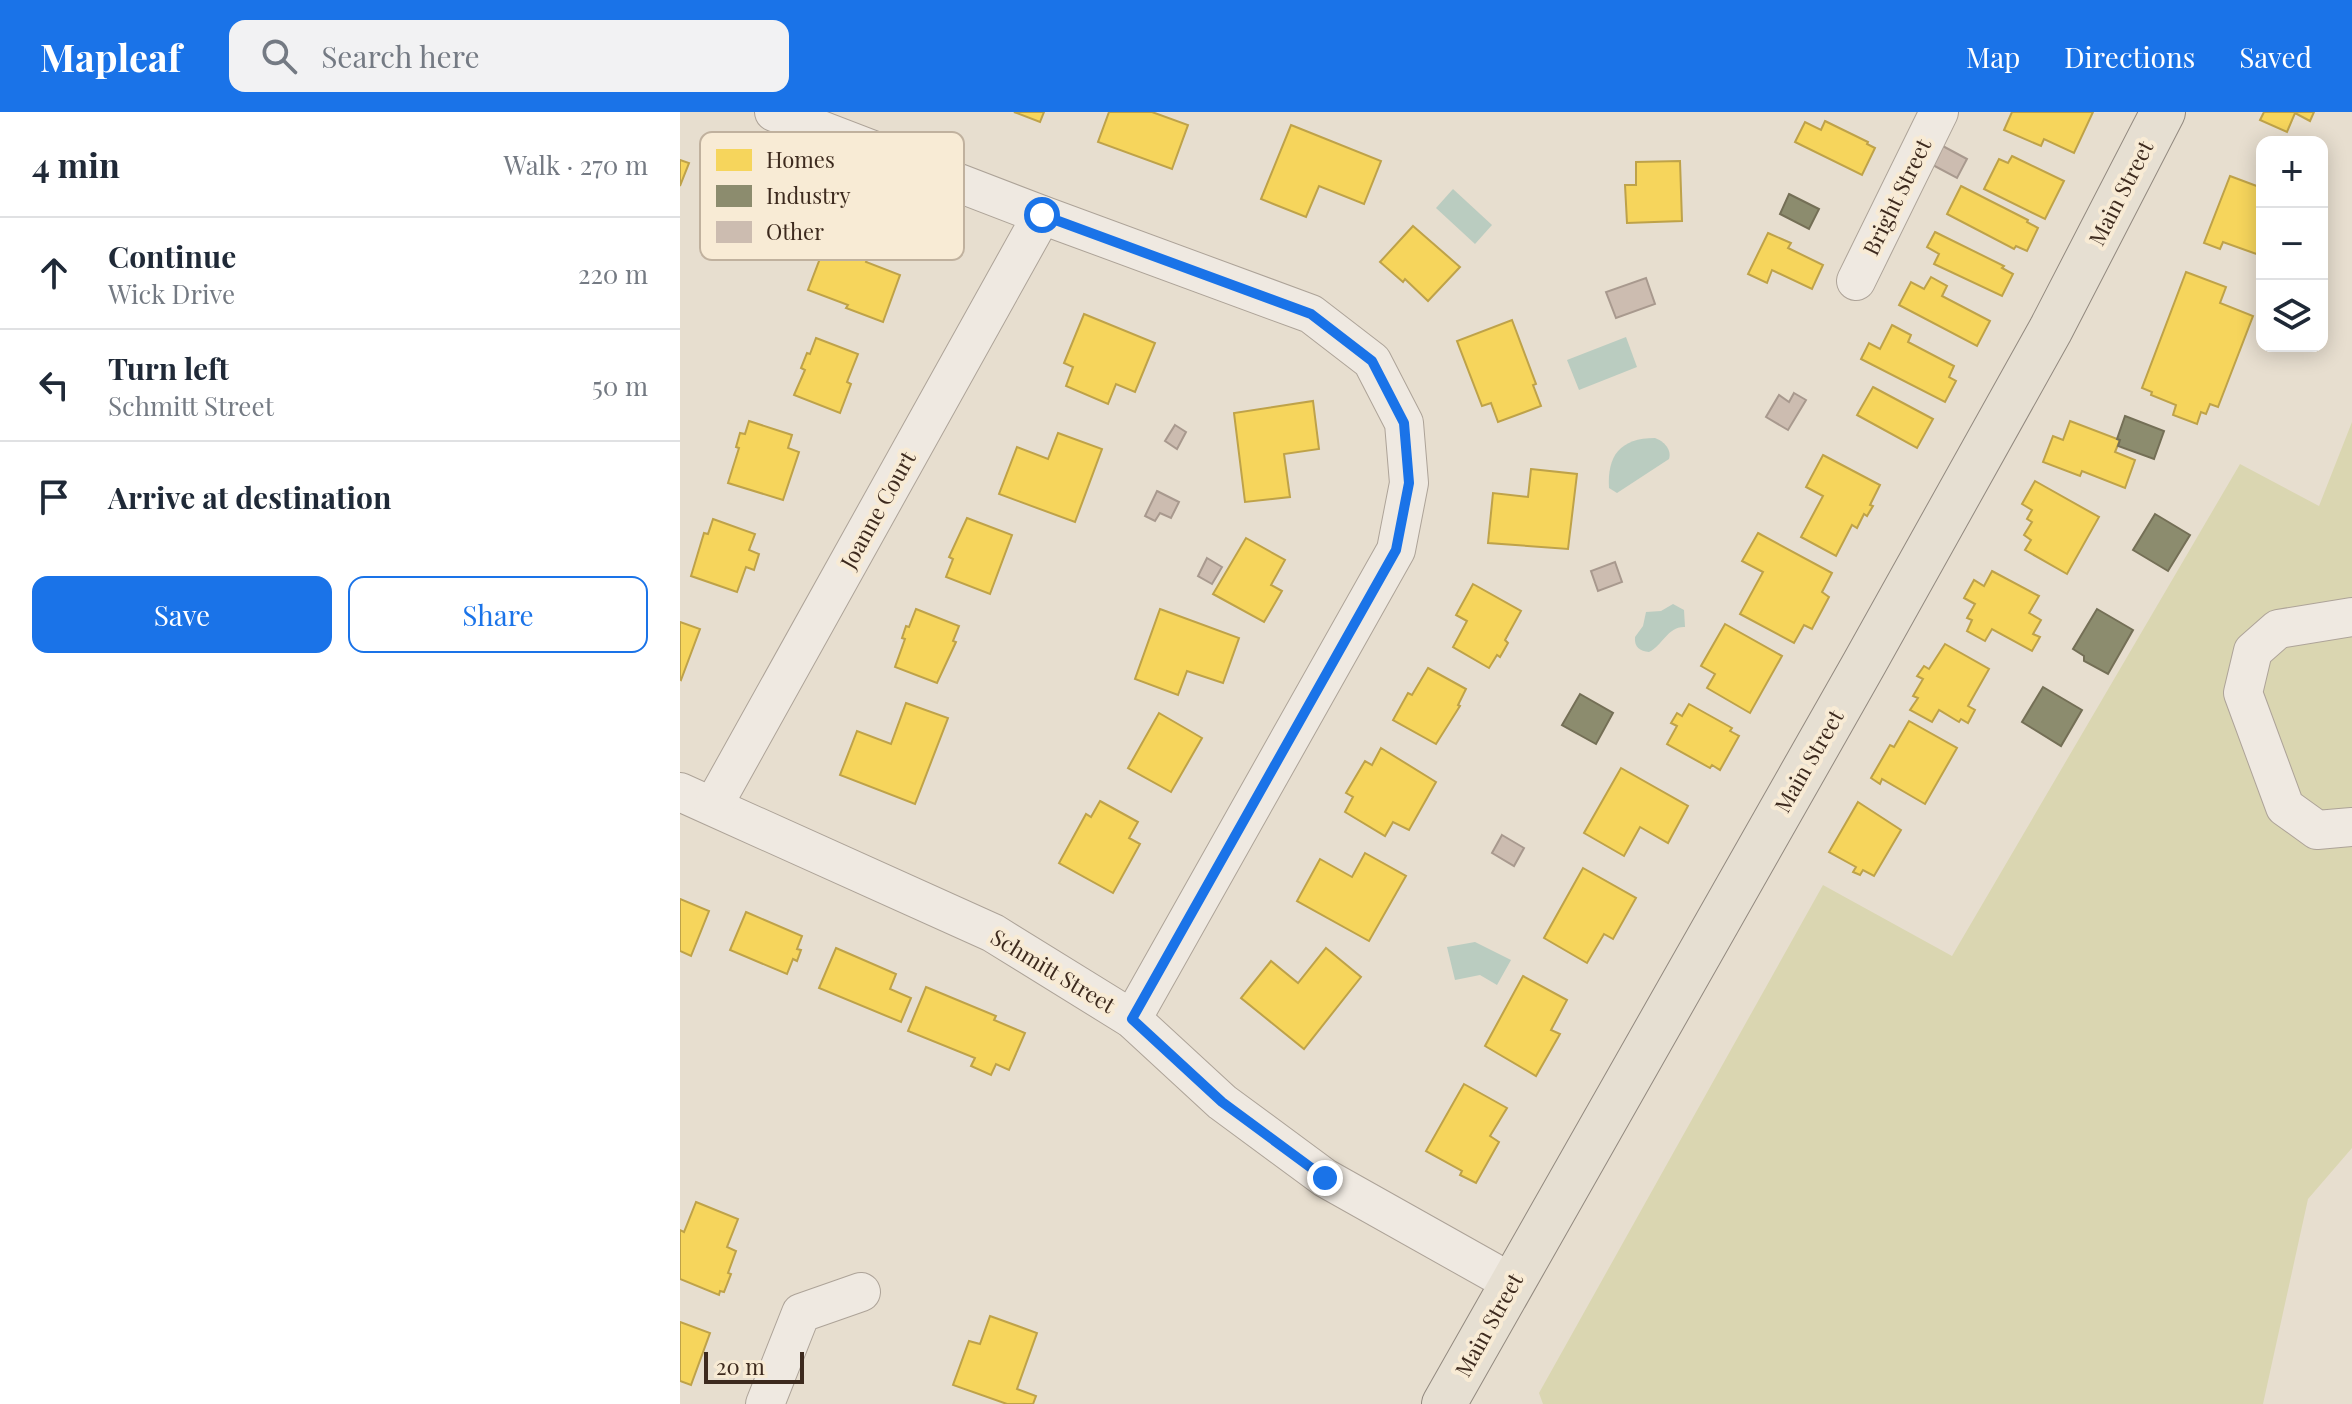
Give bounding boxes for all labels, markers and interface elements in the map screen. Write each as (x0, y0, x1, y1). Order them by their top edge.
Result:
search box (229, 20, 789, 92)
text: Mapleaf (40, 31, 181, 82)
icon: search (257, 34, 301, 78)
text: Search here (321, 36, 480, 76)
text: Map (1966, 38, 2020, 75)
text: Directions (2064, 38, 2195, 75)
text: Saved (2239, 38, 2312, 75)
legend (700, 132, 964, 260)
street label: Bright Street (1855, 132, 1938, 260)
street label: Main Street (2081, 134, 2160, 250)
map controls (2256, 136, 2328, 352)
button: + (2256, 136, 2328, 208)
text: 4 min (32, 141, 120, 187)
text: Homes (766, 144, 835, 174)
text: Walk · 270 m (503, 147, 648, 182)
text: Industry (766, 180, 851, 210)
route start (1024, 197, 1060, 233)
button: − (2256, 208, 2328, 280)
text: Other (766, 216, 824, 246)
text: Continue (108, 236, 236, 276)
icon: ahead (32, 251, 76, 295)
text: 220 m (578, 256, 648, 291)
text: Wick Drive (108, 276, 235, 311)
button: layers (2256, 280, 2328, 352)
text: Turn left (108, 348, 229, 388)
icon: left (32, 363, 76, 407)
text: 50 m (592, 368, 648, 403)
text: Schmitt Street (108, 388, 274, 423)
street label: Joanne Court (832, 444, 922, 575)
icon: arrive (32, 475, 76, 519)
text: Arrive at destination (108, 477, 391, 517)
button: Save (32, 576, 332, 653)
button: Share (348, 576, 648, 653)
street label: Main Street (1767, 703, 1850, 817)
street label: Schmitt Street (986, 921, 1122, 1020)
route end (1307, 1160, 1343, 1196)
street label: Main Street (1447, 1266, 1529, 1382)
scale bar (704, 1348, 804, 1384)
text: 20 m (716, 1351, 765, 1381)

